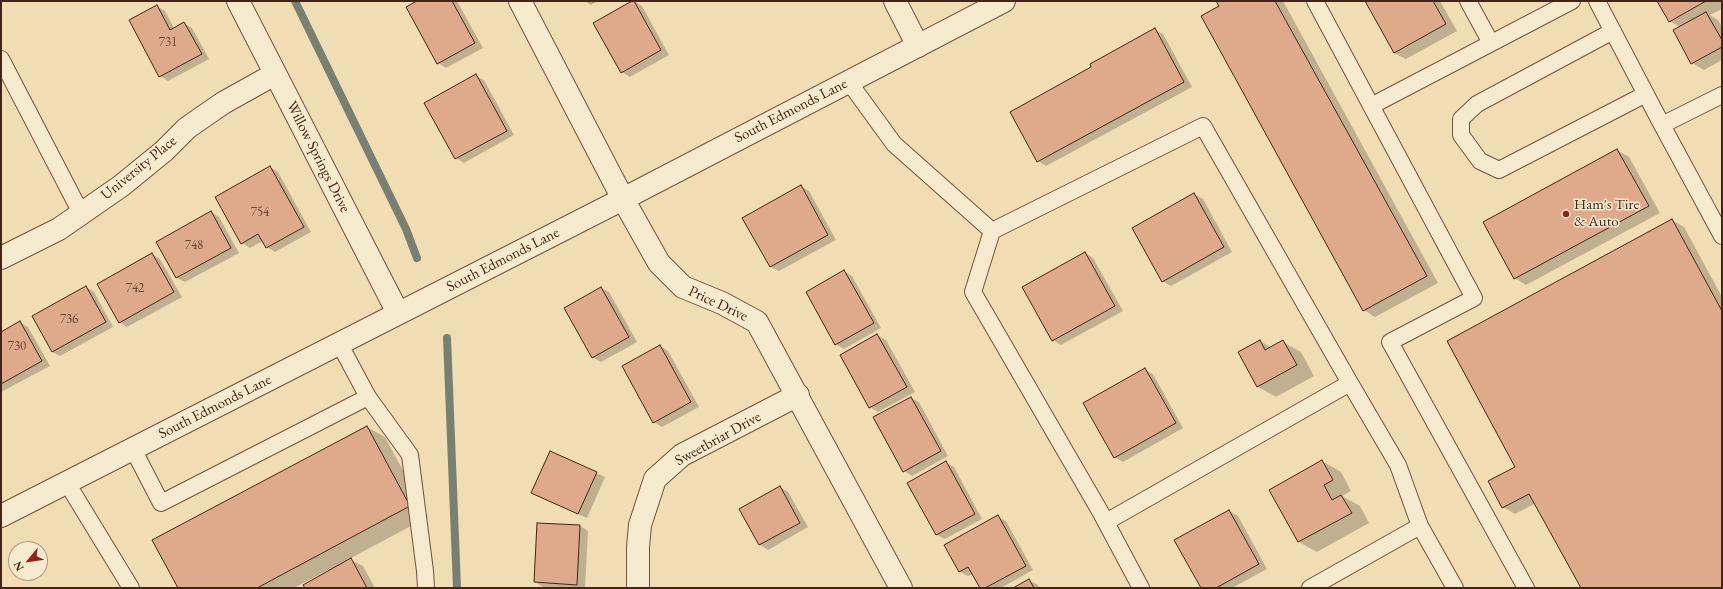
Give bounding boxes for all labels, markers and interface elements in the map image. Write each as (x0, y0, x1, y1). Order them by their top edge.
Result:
house number: 731 (159, 34, 177, 50)
street label: South Edmonds Lane (732, 75, 850, 147)
street label: Willow Springs Drive (282, 98, 354, 216)
street label: University Place (98, 132, 180, 204)
place label: Ham's Tire & Auto (1574, 196, 1639, 231)
house number: 754 (251, 204, 269, 220)
marker: Ham's Tire & Auto (1561, 209, 1571, 219)
street label: South Edmonds Lane (444, 224, 562, 296)
house number: 748 (185, 237, 203, 253)
house number: 742 (126, 280, 144, 296)
street label: Price Drive (685, 282, 751, 326)
house number: 736 (60, 311, 78, 327)
house number: 730 (8, 338, 26, 354)
street label: South Edmonds Lane (156, 371, 274, 443)
street label: Sweetbriar Drive (672, 408, 764, 470)
north arrow (8, 541, 48, 581)
text: N (10, 559, 27, 574)

